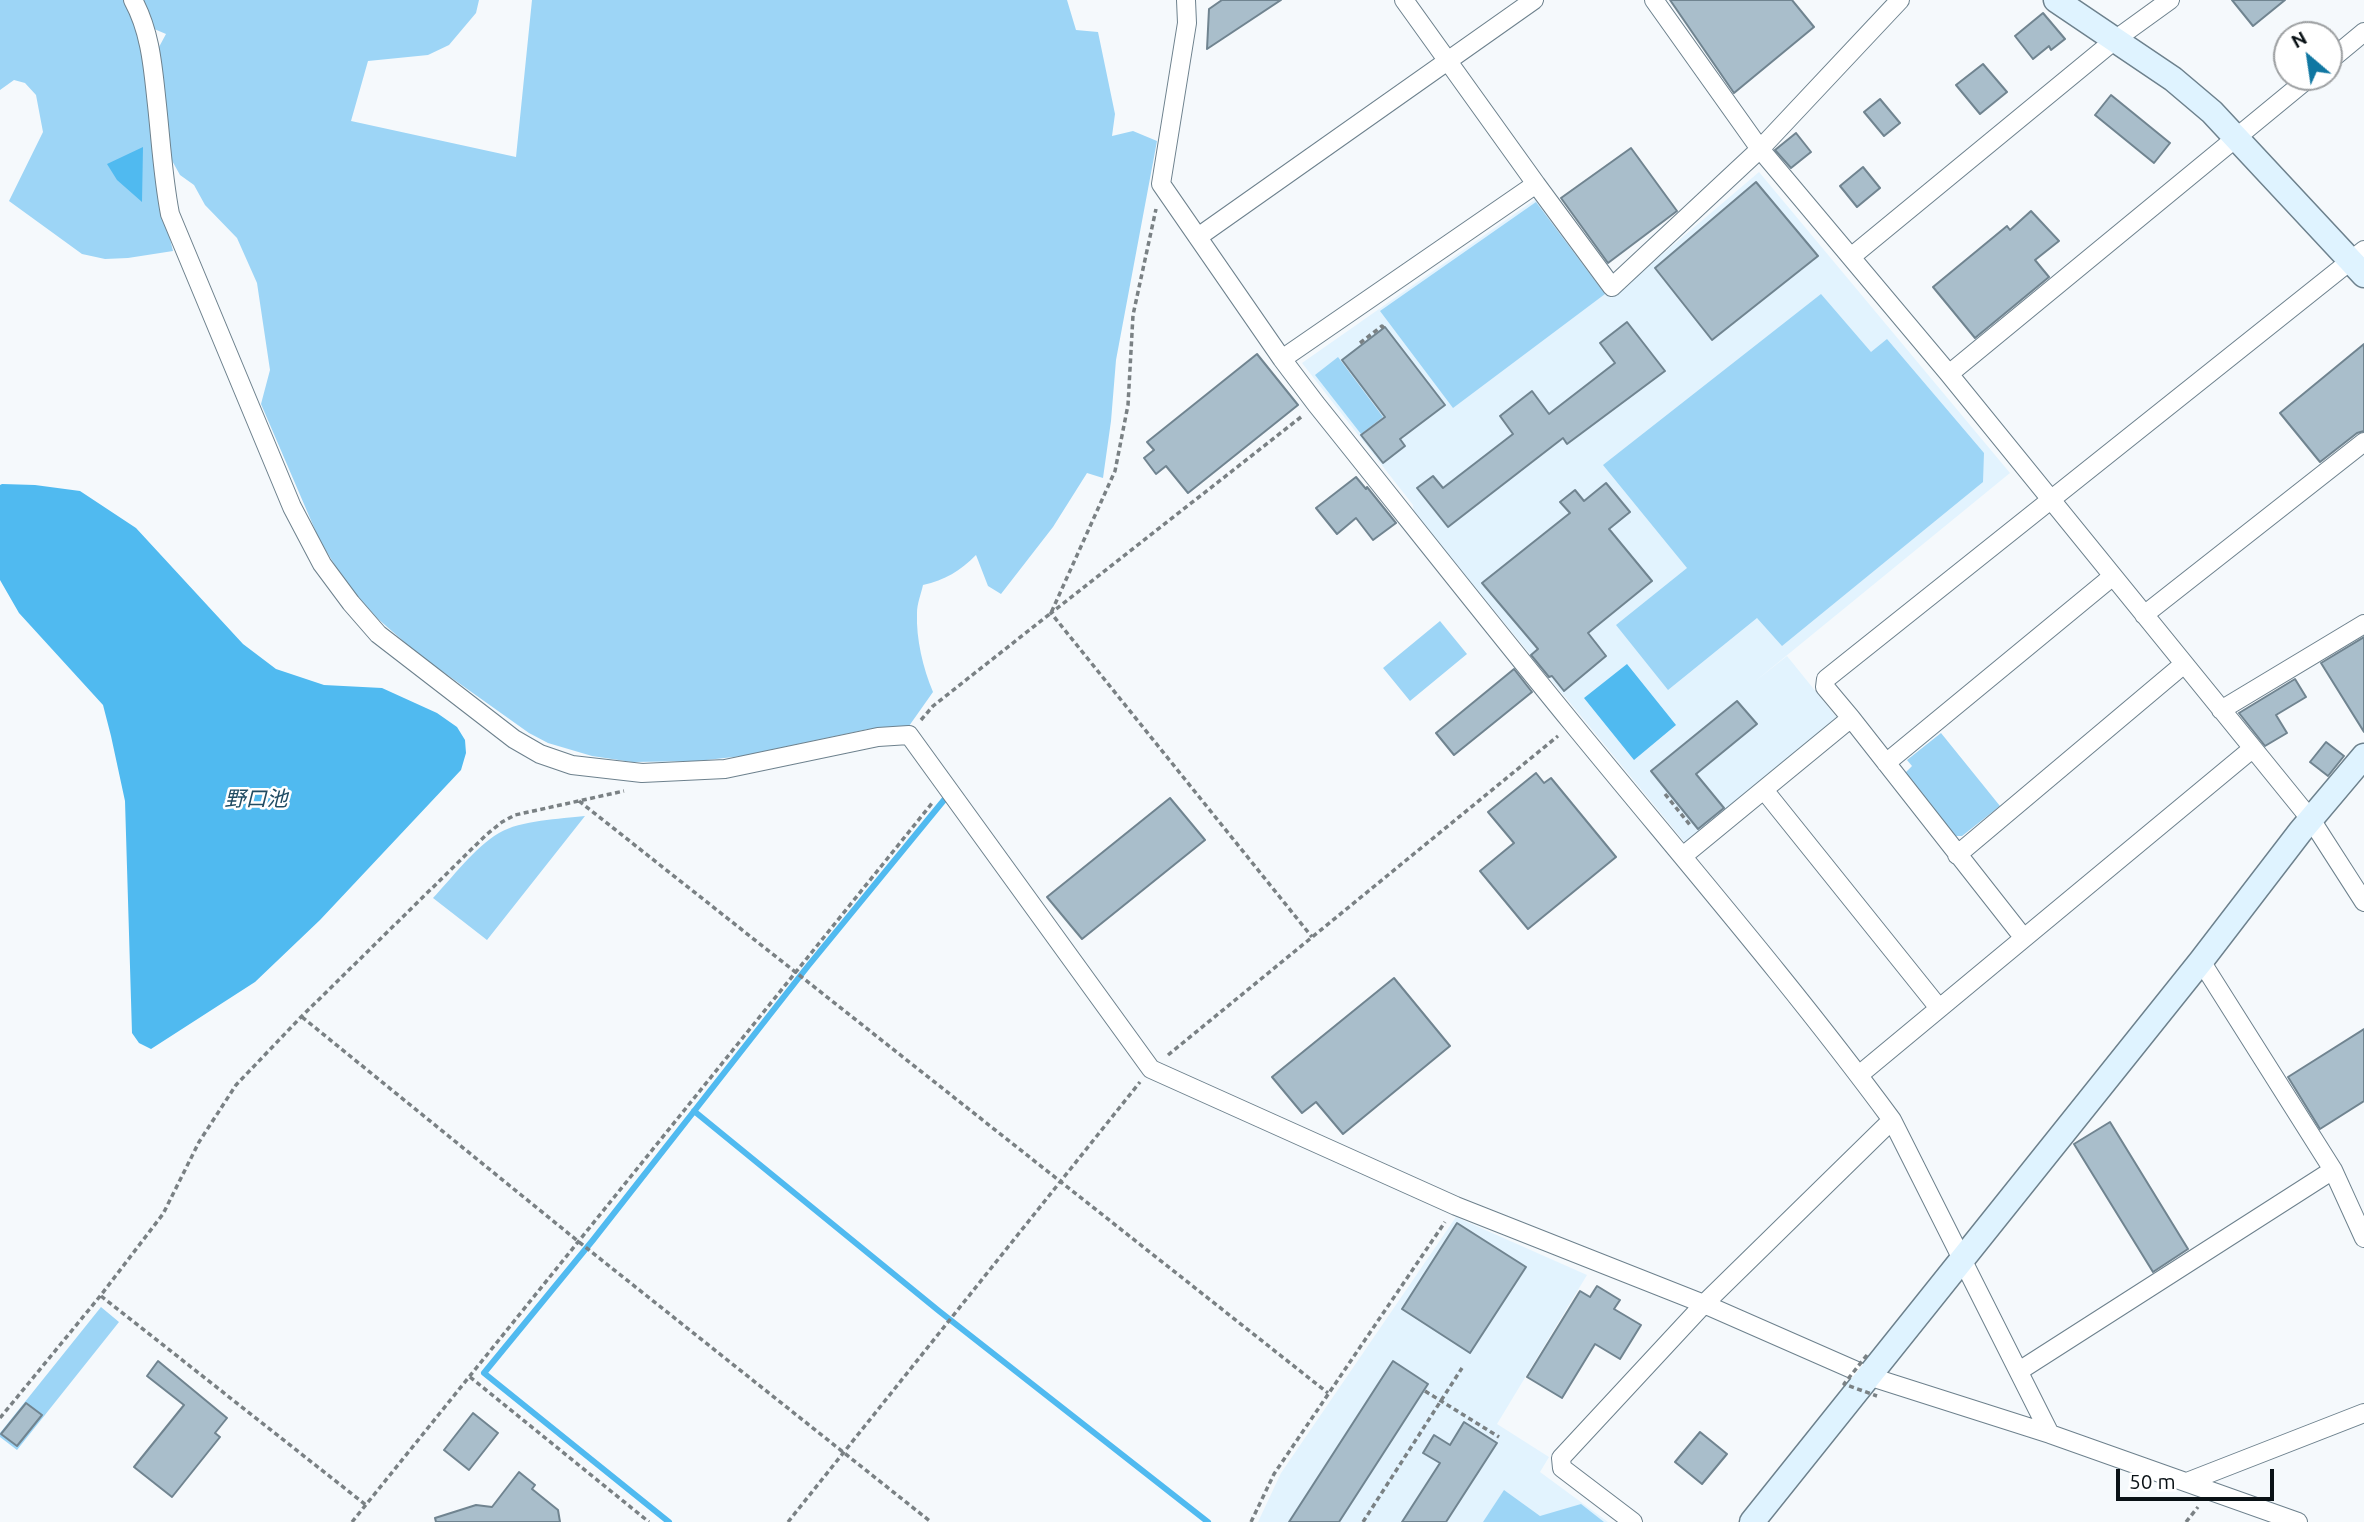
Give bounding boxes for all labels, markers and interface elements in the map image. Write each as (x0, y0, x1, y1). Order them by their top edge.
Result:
north arrow (2273, 21, 2343, 91)
text: N (2287, 26, 2310, 52)
water label: 野口池 (225, 786, 287, 812)
scale bar (2119, 1456, 2276, 1500)
text: 50 m (2129, 1469, 2176, 1493)

